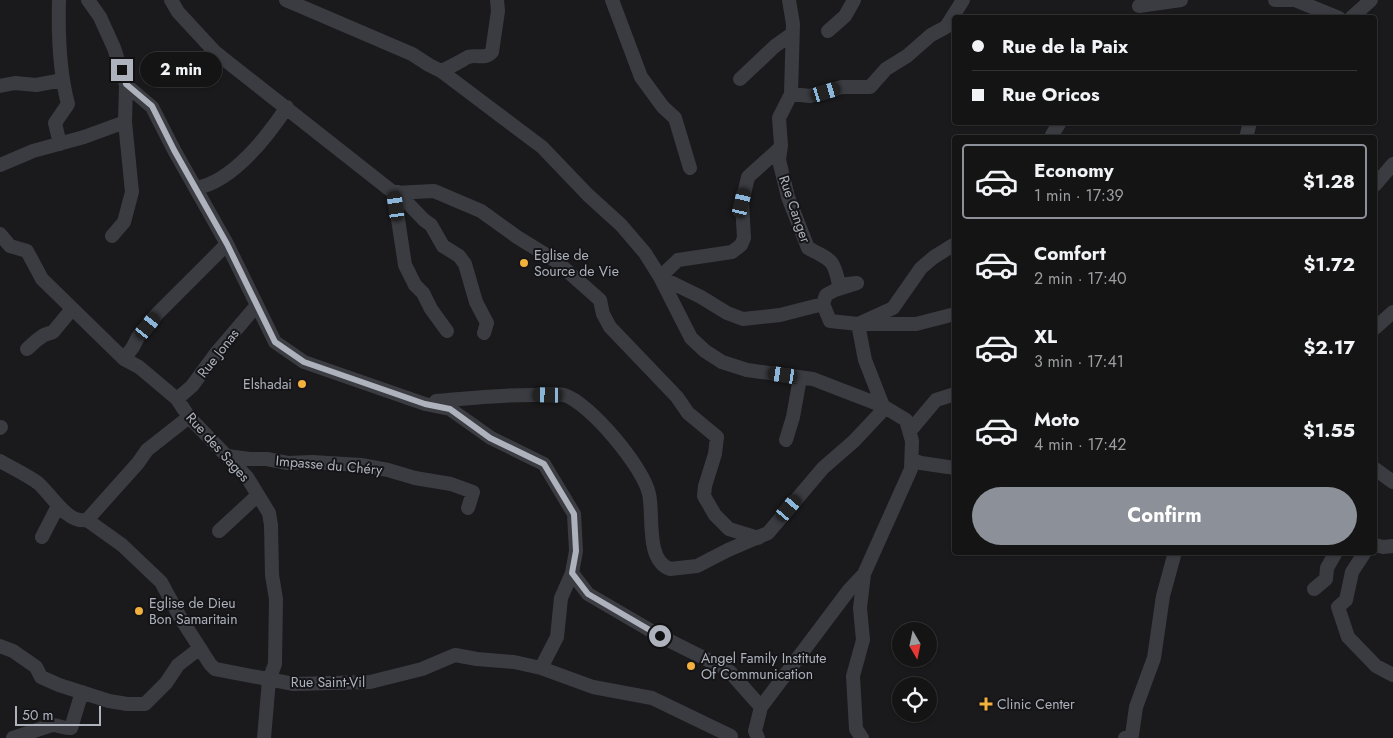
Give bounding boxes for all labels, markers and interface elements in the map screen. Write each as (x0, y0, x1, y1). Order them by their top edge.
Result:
text: Rue de la Paix (1002, 33, 1128, 60)
callout: 2 min (140, 52, 222, 88)
text: 2 min (160, 58, 202, 81)
route end (111, 59, 133, 81)
car (809, 80, 842, 104)
text: Rue Oricos (1002, 81, 1100, 108)
text: Economy (1034, 157, 1114, 184)
icon: car (974, 159, 1019, 204)
text: $1.28 (1303, 168, 1355, 195)
street label: Rue Canger (774, 173, 816, 246)
text: 1 min · 17:39 (1034, 184, 1124, 207)
car (731, 187, 752, 219)
car (386, 190, 405, 222)
text: Comfort (1034, 240, 1106, 267)
icon: car (974, 242, 1019, 287)
place label: Eglise de Source de Vie (534, 245, 619, 281)
text: $1.72 (1303, 251, 1355, 278)
marker: Eglise de Source de Vie (518, 257, 530, 269)
text: 2 min · 17:40 (1034, 267, 1127, 290)
car (132, 310, 163, 342)
text: XL (1034, 323, 1057, 350)
street label: Rue Jonas (192, 324, 244, 382)
icon: car (974, 325, 1019, 370)
text: $2.17 (1303, 334, 1355, 361)
text: 3 min · 17:41 (1034, 350, 1124, 373)
car (767, 365, 798, 385)
place label: Elshadai (243, 374, 292, 394)
marker: Elshadai (296, 378, 308, 390)
car (532, 387, 563, 403)
text: Moto (1034, 406, 1079, 433)
street label: Rue des Sages (182, 408, 255, 486)
icon: car (974, 408, 1019, 453)
text: $1.55 (1303, 417, 1355, 444)
text: 4 min · 17:42 (1034, 433, 1126, 456)
street label: Impasse du Chéry (275, 450, 384, 480)
button: Confirm (972, 487, 1357, 545)
car (773, 492, 804, 524)
place label: Eglise de Dieu Bon Samaritain (149, 593, 238, 629)
marker: Eglise de Dieu Bon Samaritain (133, 605, 145, 617)
north arrow (892, 622, 938, 668)
map controls (892, 622, 937, 722)
route start (649, 625, 671, 647)
place label: Angel Family Institute Of Communication (701, 648, 826, 684)
marker: Angel Family Institute Of Communication (685, 660, 697, 672)
street label: Rue Saint-Vil (291, 672, 365, 692)
button: locate (892, 677, 937, 722)
place label: Clinic Center (997, 694, 1075, 714)
marker: Clinic Center (979, 697, 993, 711)
scale bar (15, 703, 101, 726)
text: 50 m (22, 705, 53, 725)

